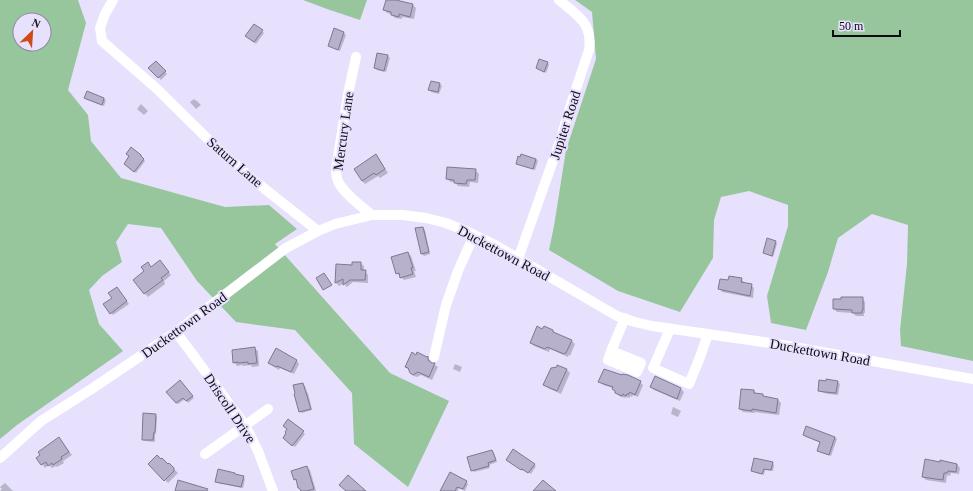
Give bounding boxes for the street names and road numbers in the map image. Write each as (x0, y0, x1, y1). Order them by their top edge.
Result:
street label: Jupiter Road (547, 89, 584, 161)
street label: Mercury Lane (331, 91, 356, 172)
street label: Saturn Lane (204, 134, 265, 190)
street label: Duckettown Road (455, 223, 552, 284)
street label: Duckettown Road (139, 290, 230, 361)
street label: Duckettown Road (769, 336, 871, 369)
street label: Driscoll Drive (201, 371, 258, 446)

